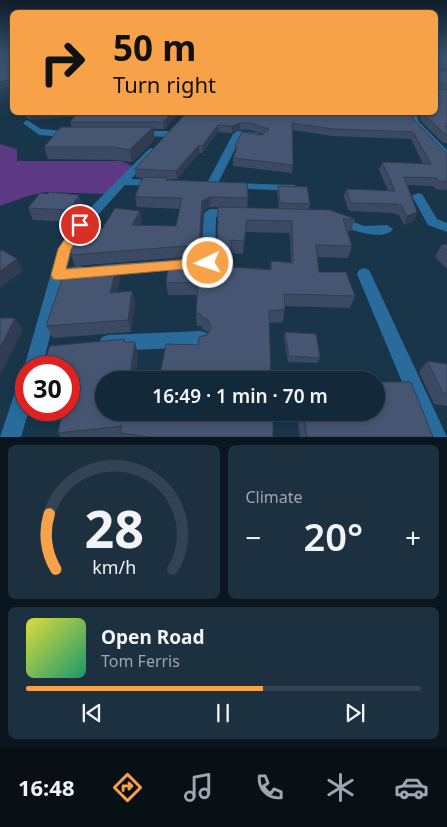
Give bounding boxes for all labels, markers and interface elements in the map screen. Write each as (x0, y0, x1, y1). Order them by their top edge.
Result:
text: 50 m (113, 24, 196, 71)
icon: right (30, 30, 95, 95)
text: Turn right (113, 69, 216, 99)
pin (59, 204, 101, 246)
icon: arrive (66, 211, 94, 239)
position arrow (181, 236, 233, 288)
speed limit sign: 30 (15, 356, 80, 421)
text: 16:49 · 1 min · 70 m (152, 383, 328, 409)
text: Climate (246, 486, 303, 508)
text: 28 (84, 492, 144, 563)
text: 20° (303, 510, 363, 562)
text: − (246, 518, 262, 556)
text: + (405, 518, 421, 556)
text: km/h (92, 555, 136, 579)
text: Open Road (101, 624, 204, 650)
text: Tom Ferris (101, 650, 180, 672)
icon: previous (78, 699, 106, 727)
icon: pause (209, 699, 237, 727)
icon: next (341, 699, 369, 727)
icon: directions (110, 770, 145, 805)
icon: music (181, 770, 216, 805)
icon: phone (252, 770, 287, 805)
icon: climate (323, 770, 358, 805)
icon: car (394, 770, 429, 805)
text: 16:48 (18, 772, 74, 802)

